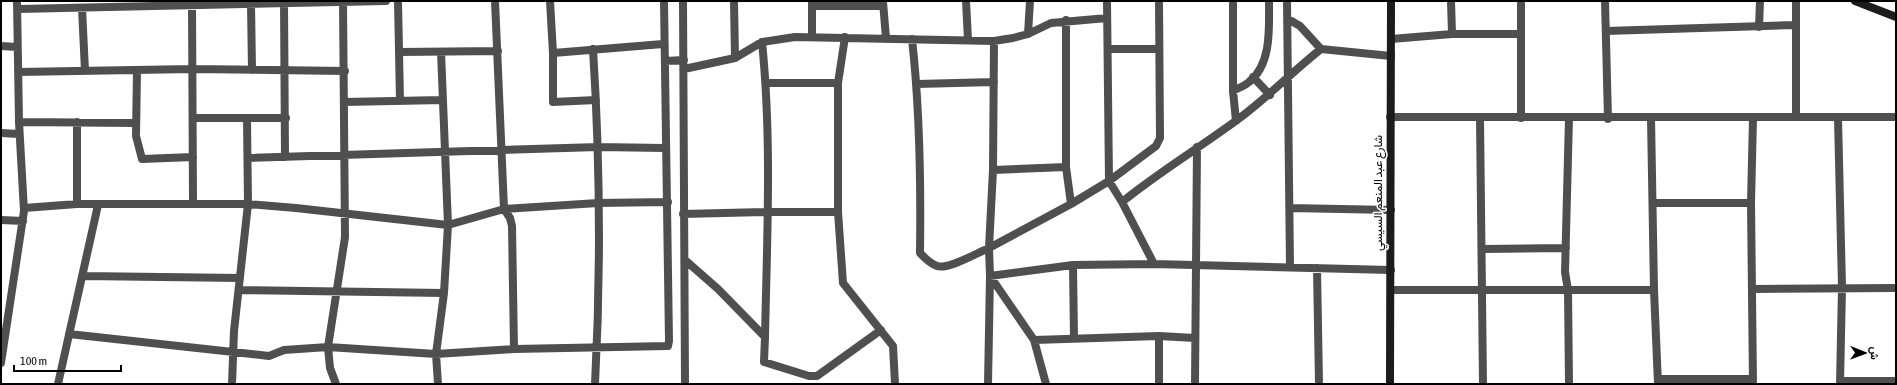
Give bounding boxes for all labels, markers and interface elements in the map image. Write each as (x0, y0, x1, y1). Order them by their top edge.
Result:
street label: شارع عبد المنعم السيسي (1371, 135, 1388, 251)
north arrow (1845, 333, 1885, 373)
text: ش (1868, 346, 1881, 360)
scale bar (14, 347, 121, 373)
text: 100 m (20, 354, 47, 368)

